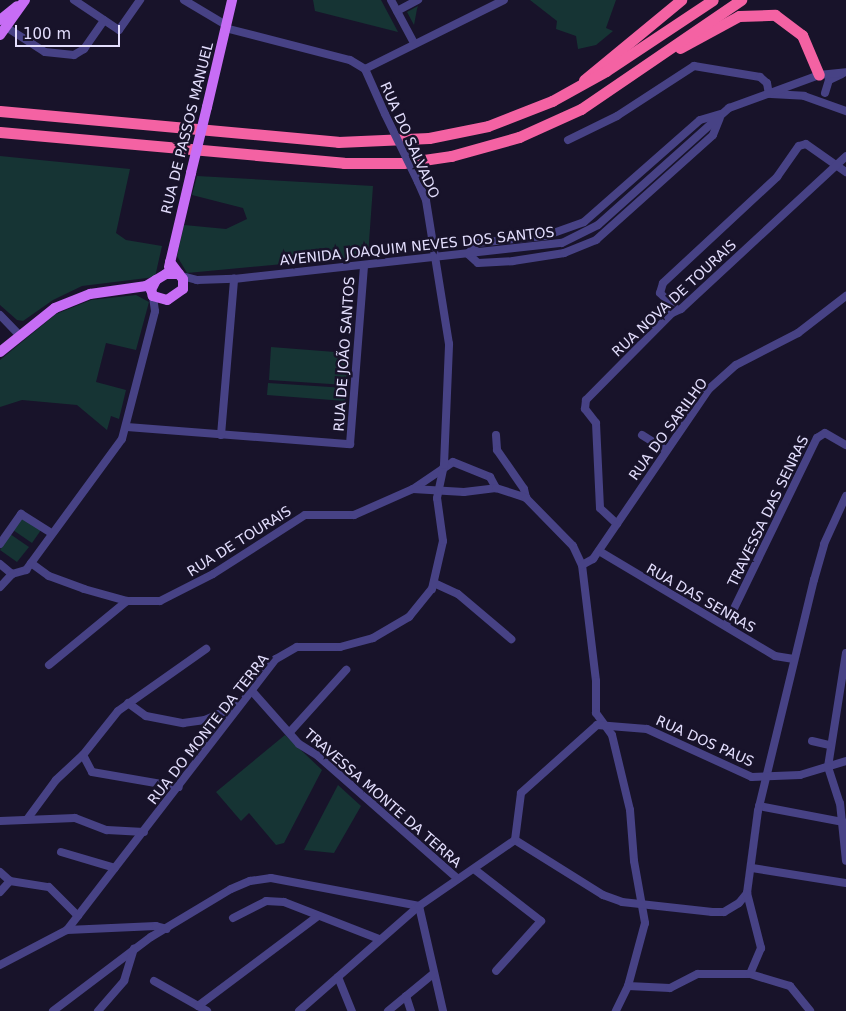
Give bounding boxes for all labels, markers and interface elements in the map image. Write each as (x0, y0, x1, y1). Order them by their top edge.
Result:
scale bar (18, 15, 122, 47)
text: 100 m (23, 25, 71, 43)
street label: RUA DE PASSOS MANUEL (158, 40, 216, 216)
street label: RUA DO SALVADO (377, 79, 443, 201)
street label: AVENIDA JOAQUIM NEVES DOS SANTOS (279, 223, 555, 269)
street label: RUA NOVA DE TOURAIS (608, 236, 740, 360)
street label: RUA DE JOÃO SANTOS (330, 276, 358, 432)
street label: RUA DO SARILHO (625, 375, 711, 483)
street label: TRAVESSA DAS SENRAS (724, 433, 812, 589)
street label: RUA DE TOURAIS (184, 502, 294, 580)
street label: RUA DAS SENRAS (643, 560, 759, 636)
street label: RUA DO MONTE DA TERRA (144, 651, 272, 807)
street label: RUA DOS PAUS (653, 712, 757, 770)
street label: TRAVESSA MONTE DA TERRA (301, 725, 465, 871)

